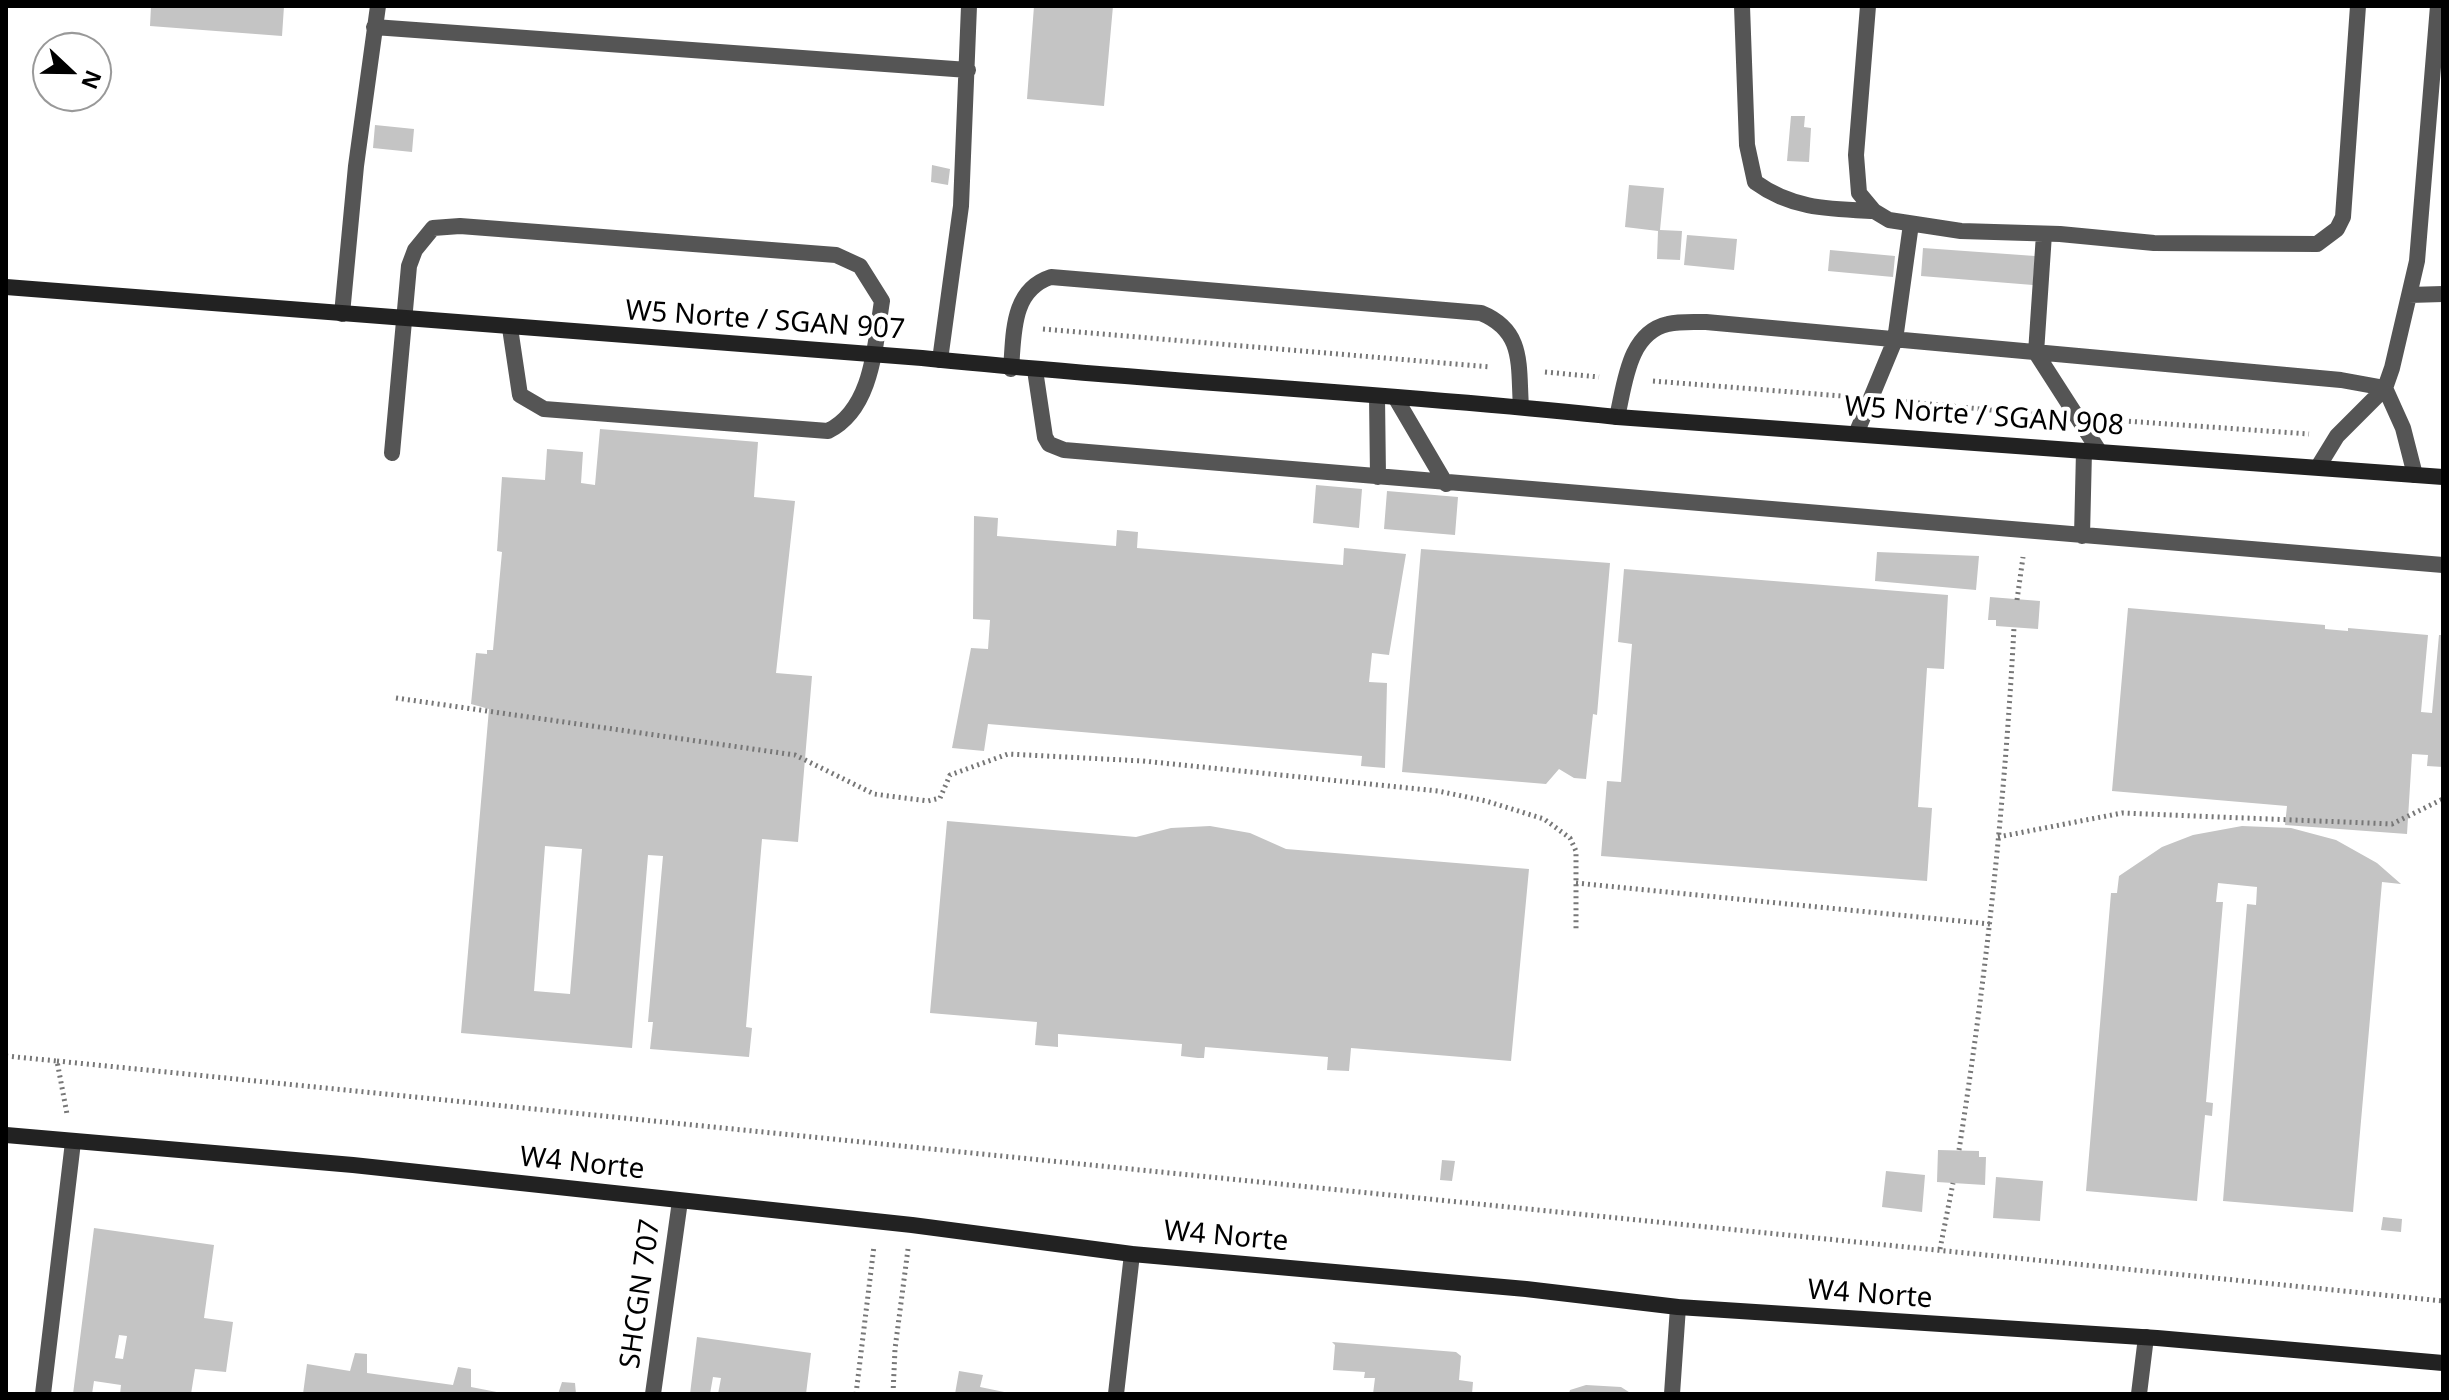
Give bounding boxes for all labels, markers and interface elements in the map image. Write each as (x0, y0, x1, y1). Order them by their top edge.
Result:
north arrow (32, 32, 112, 112)
text: N (75, 66, 110, 94)
street label: W5 Norte / SGAN 907 (624, 294, 906, 348)
street label: W5 Norte / SGAN 908 (1843, 390, 2125, 444)
street label: W4 Norte (518, 1141, 646, 1187)
street label: W4 Norte (1162, 1215, 1290, 1259)
street label: SHCGN 707 (614, 1217, 668, 1371)
street label: W4 Norte (1806, 1274, 1934, 1316)

